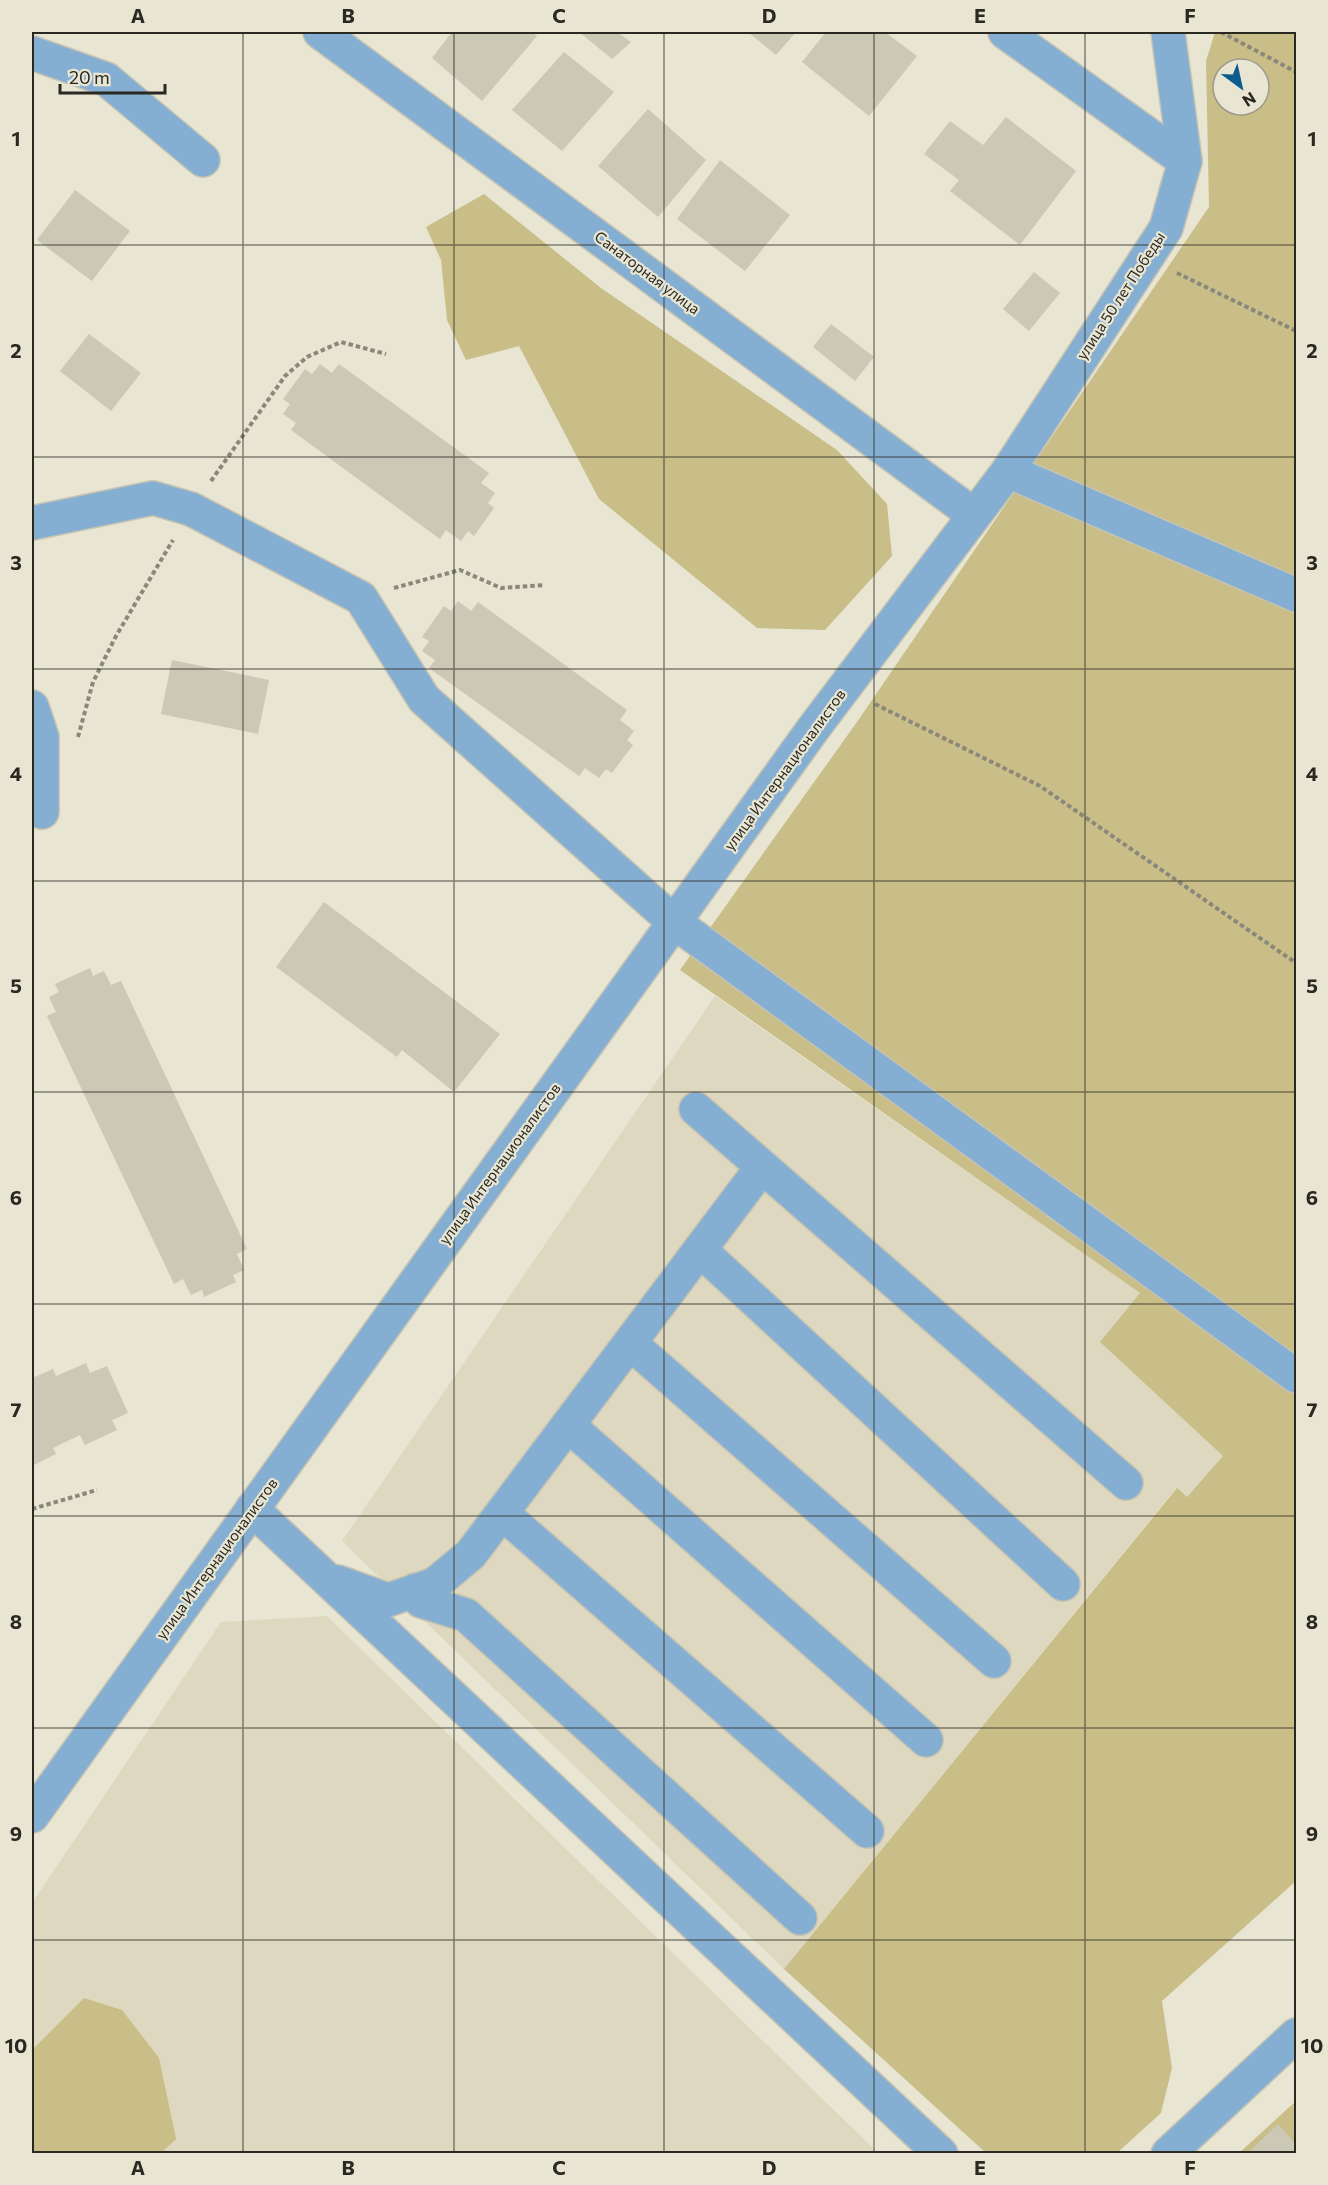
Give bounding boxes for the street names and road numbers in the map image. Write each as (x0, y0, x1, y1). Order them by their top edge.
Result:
street label: Санаторная улица (591, 227, 704, 318)
street label: улица 50 лет Победы (1072, 228, 1168, 363)
street label: улица Интернационалистов (720, 685, 849, 854)
street label: улица Интернационалистов (435, 1079, 564, 1248)
street label: улица Интернационалистов (152, 1474, 281, 1643)

